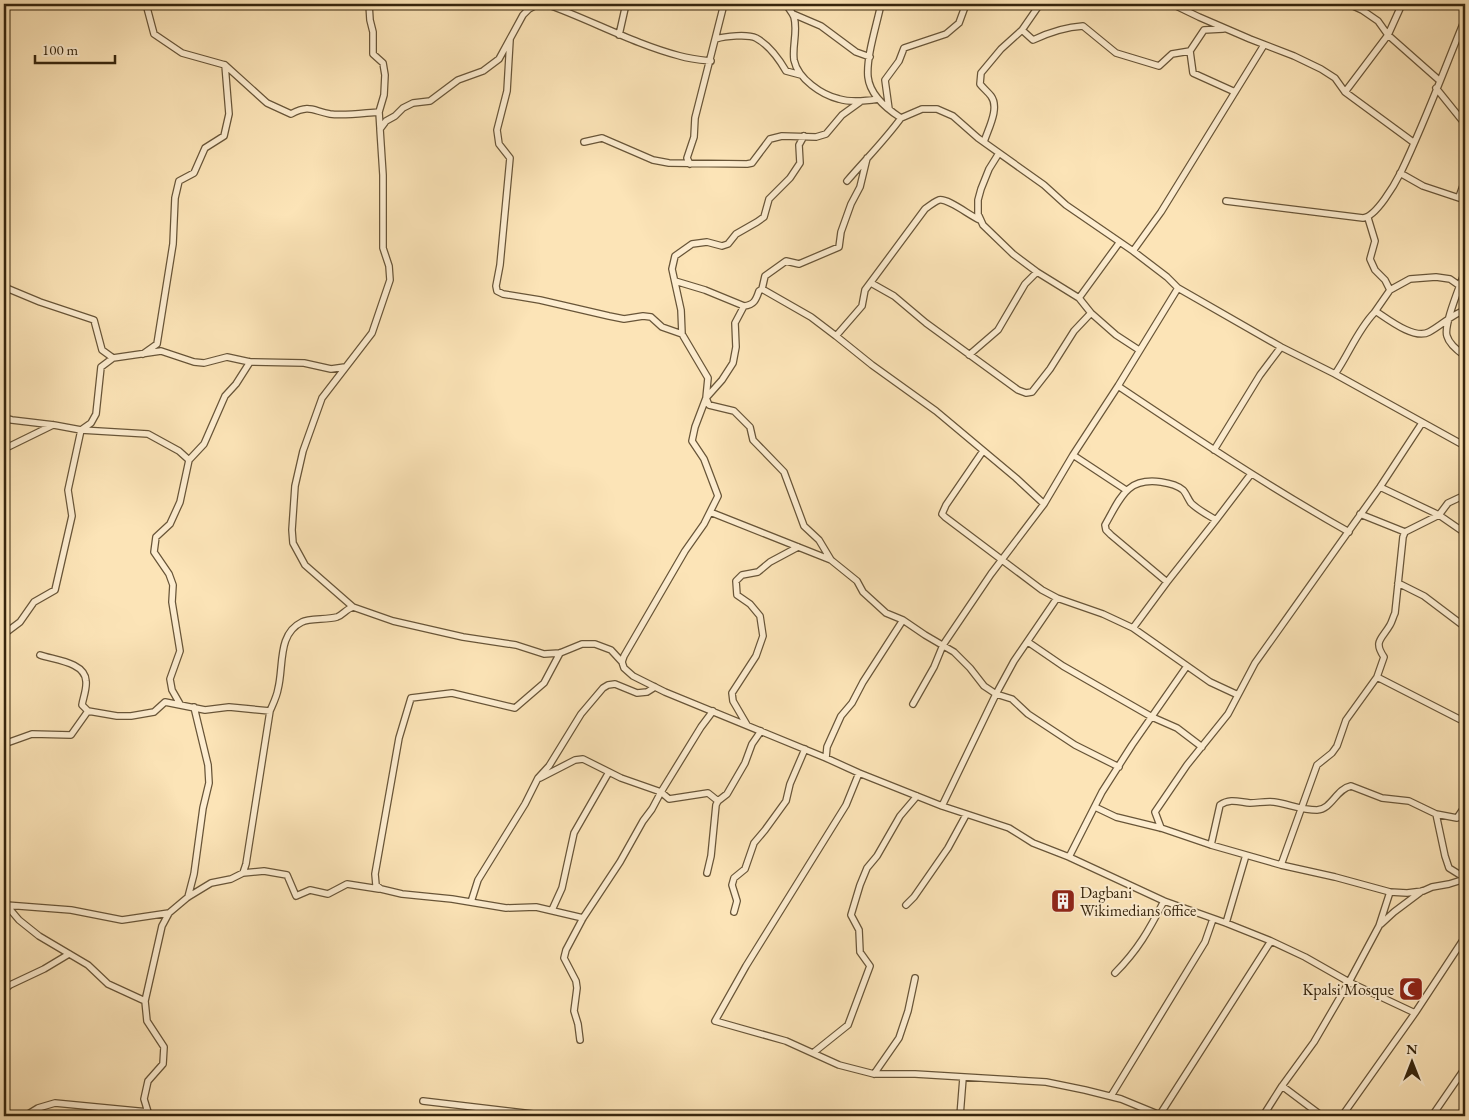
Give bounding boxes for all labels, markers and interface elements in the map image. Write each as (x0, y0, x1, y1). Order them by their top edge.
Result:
scale bar (35, 32, 115, 64)
text: 100 m (42, 40, 79, 59)
place label: Dagbani Wikimedians office (1080, 882, 1196, 921)
building icon: Dagbani Wikimedians office (1050, 888, 1076, 914)
mosque icon: Kpalsi Mosque (1398, 976, 1424, 1002)
place label: Kpalsi Mosque (1302, 979, 1394, 1000)
north arrow (1386, 1038, 1436, 1088)
text: N (1406, 1040, 1418, 1058)

